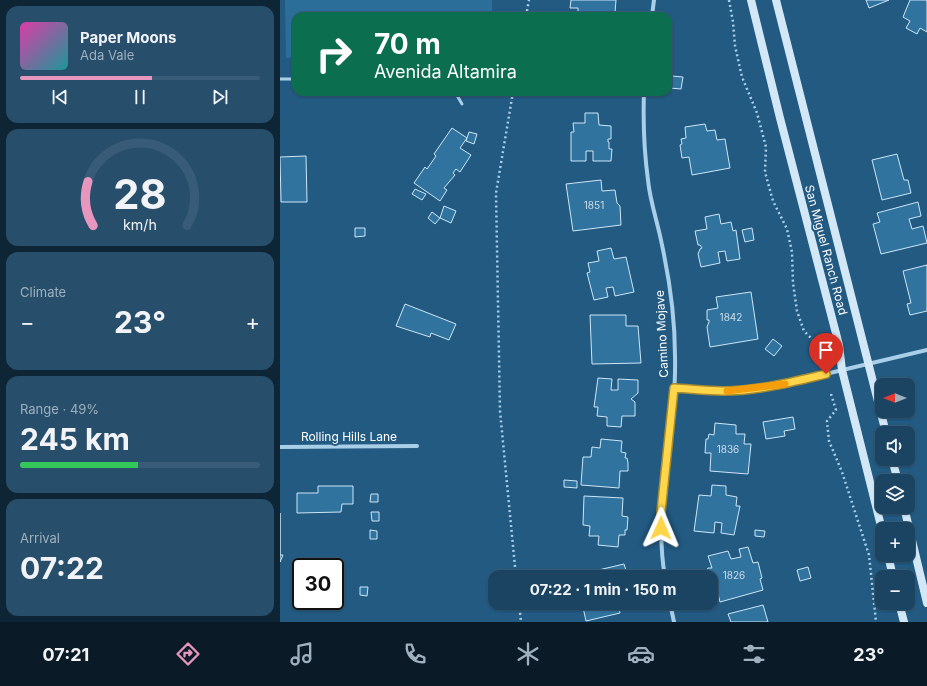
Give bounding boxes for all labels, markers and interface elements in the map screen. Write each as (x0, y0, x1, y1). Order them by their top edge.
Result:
text: 70 m (374, 27, 441, 61)
text: Paper Moons (80, 28, 176, 47)
icon: right (308, 28, 360, 80)
text: Ada Vale (80, 47, 134, 63)
text: Avenida Altamira (374, 61, 517, 82)
icon: previous (49, 86, 71, 108)
icon: pause (129, 86, 151, 108)
icon: next (209, 86, 231, 108)
text: 28 (113, 169, 167, 219)
street label: San Miguel Ranch Road (802, 183, 851, 317)
house number: 1851 (584, 199, 604, 211)
text: km/h (123, 215, 157, 232)
text: Climate (20, 284, 66, 300)
street label: Camino Mojave (652, 290, 671, 378)
text: 23° (114, 304, 166, 340)
text: − (20, 309, 35, 335)
text: + (245, 309, 260, 335)
house number: 1842 (720, 311, 742, 323)
pin (809, 333, 843, 374)
icon: arrive (815, 339, 837, 361)
north arrow (875, 378, 915, 418)
map controls (875, 378, 915, 610)
text: Range · 49% (20, 401, 99, 417)
text: 245 km (20, 421, 130, 457)
button: sound (875, 426, 915, 466)
street label: Rolling Hills Lane (301, 429, 397, 444)
house number: 1836 (717, 443, 739, 455)
button: layers (875, 474, 915, 514)
position arrow (640, 507, 682, 549)
button: + (875, 522, 915, 562)
text: Arrival (20, 530, 60, 546)
text: 07:22 (20, 550, 104, 586)
speed limit sign: 30 (292, 558, 344, 610)
house number: 1826 (723, 569, 745, 581)
button: − (875, 570, 915, 610)
text: 07:22 · 1 min · 150 m (530, 580, 676, 599)
icon: directions (174, 640, 202, 668)
icon: music (288, 640, 316, 668)
icon: phone (401, 640, 429, 668)
icon: climate (514, 640, 542, 668)
icon: car (627, 640, 655, 668)
icon: filters (740, 640, 768, 668)
text: 07:21 (43, 644, 89, 665)
text: 23° (853, 644, 884, 665)

